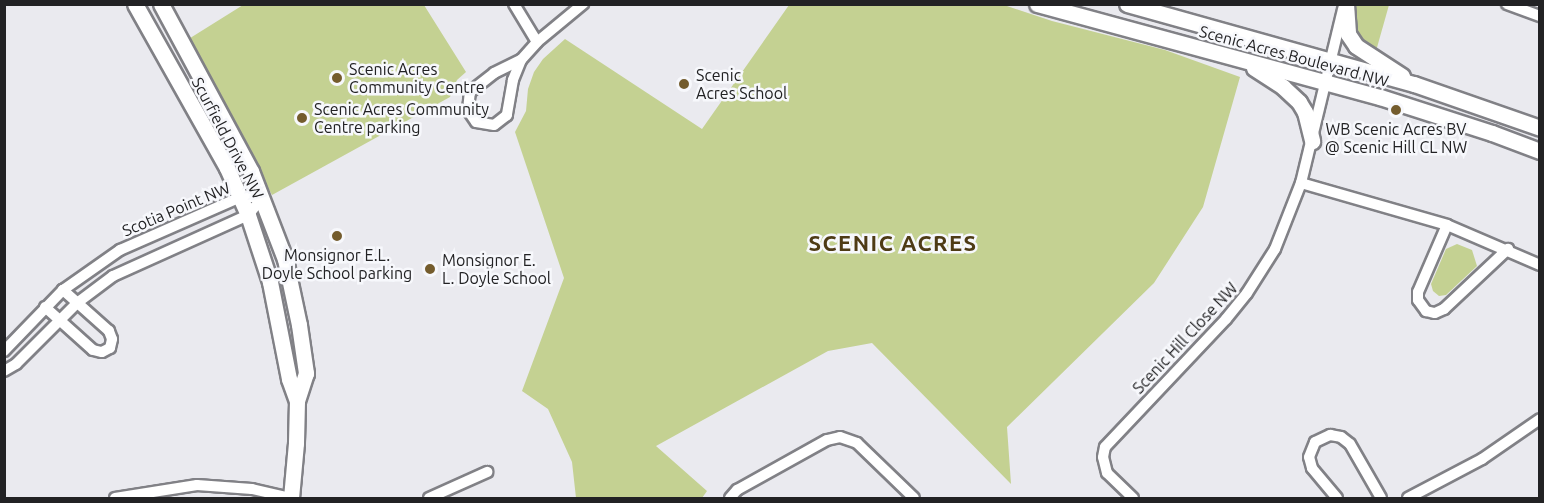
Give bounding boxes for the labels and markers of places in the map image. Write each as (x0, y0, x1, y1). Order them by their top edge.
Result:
place label: Scenic Acres Community Centre (349, 59, 485, 97)
place label: Scenic Acres School (696, 65, 787, 103)
marker: Scenic Acres Community Centre (330, 71, 344, 85)
marker: Scenic Acres School (677, 77, 691, 91)
place label: Scenic Acres Community Centre parking (314, 99, 489, 137)
marker: WB Scenic Acres BV @ Scenic Hill CL NW (1389, 103, 1403, 117)
marker: Scenic Acres Community Centre parking (295, 111, 309, 125)
place label: WB Scenic Acres BV @ Scenic Hill CL NW (1325, 119, 1467, 157)
marker: Monsignor E.L. Doyle School parking (330, 229, 344, 243)
place label: Monsignor E.L. Doyle School parking (262, 245, 412, 283)
place label: Monsignor E. L. Doyle School (442, 250, 551, 288)
marker: Monsignor E. L. Doyle School (423, 262, 437, 276)

